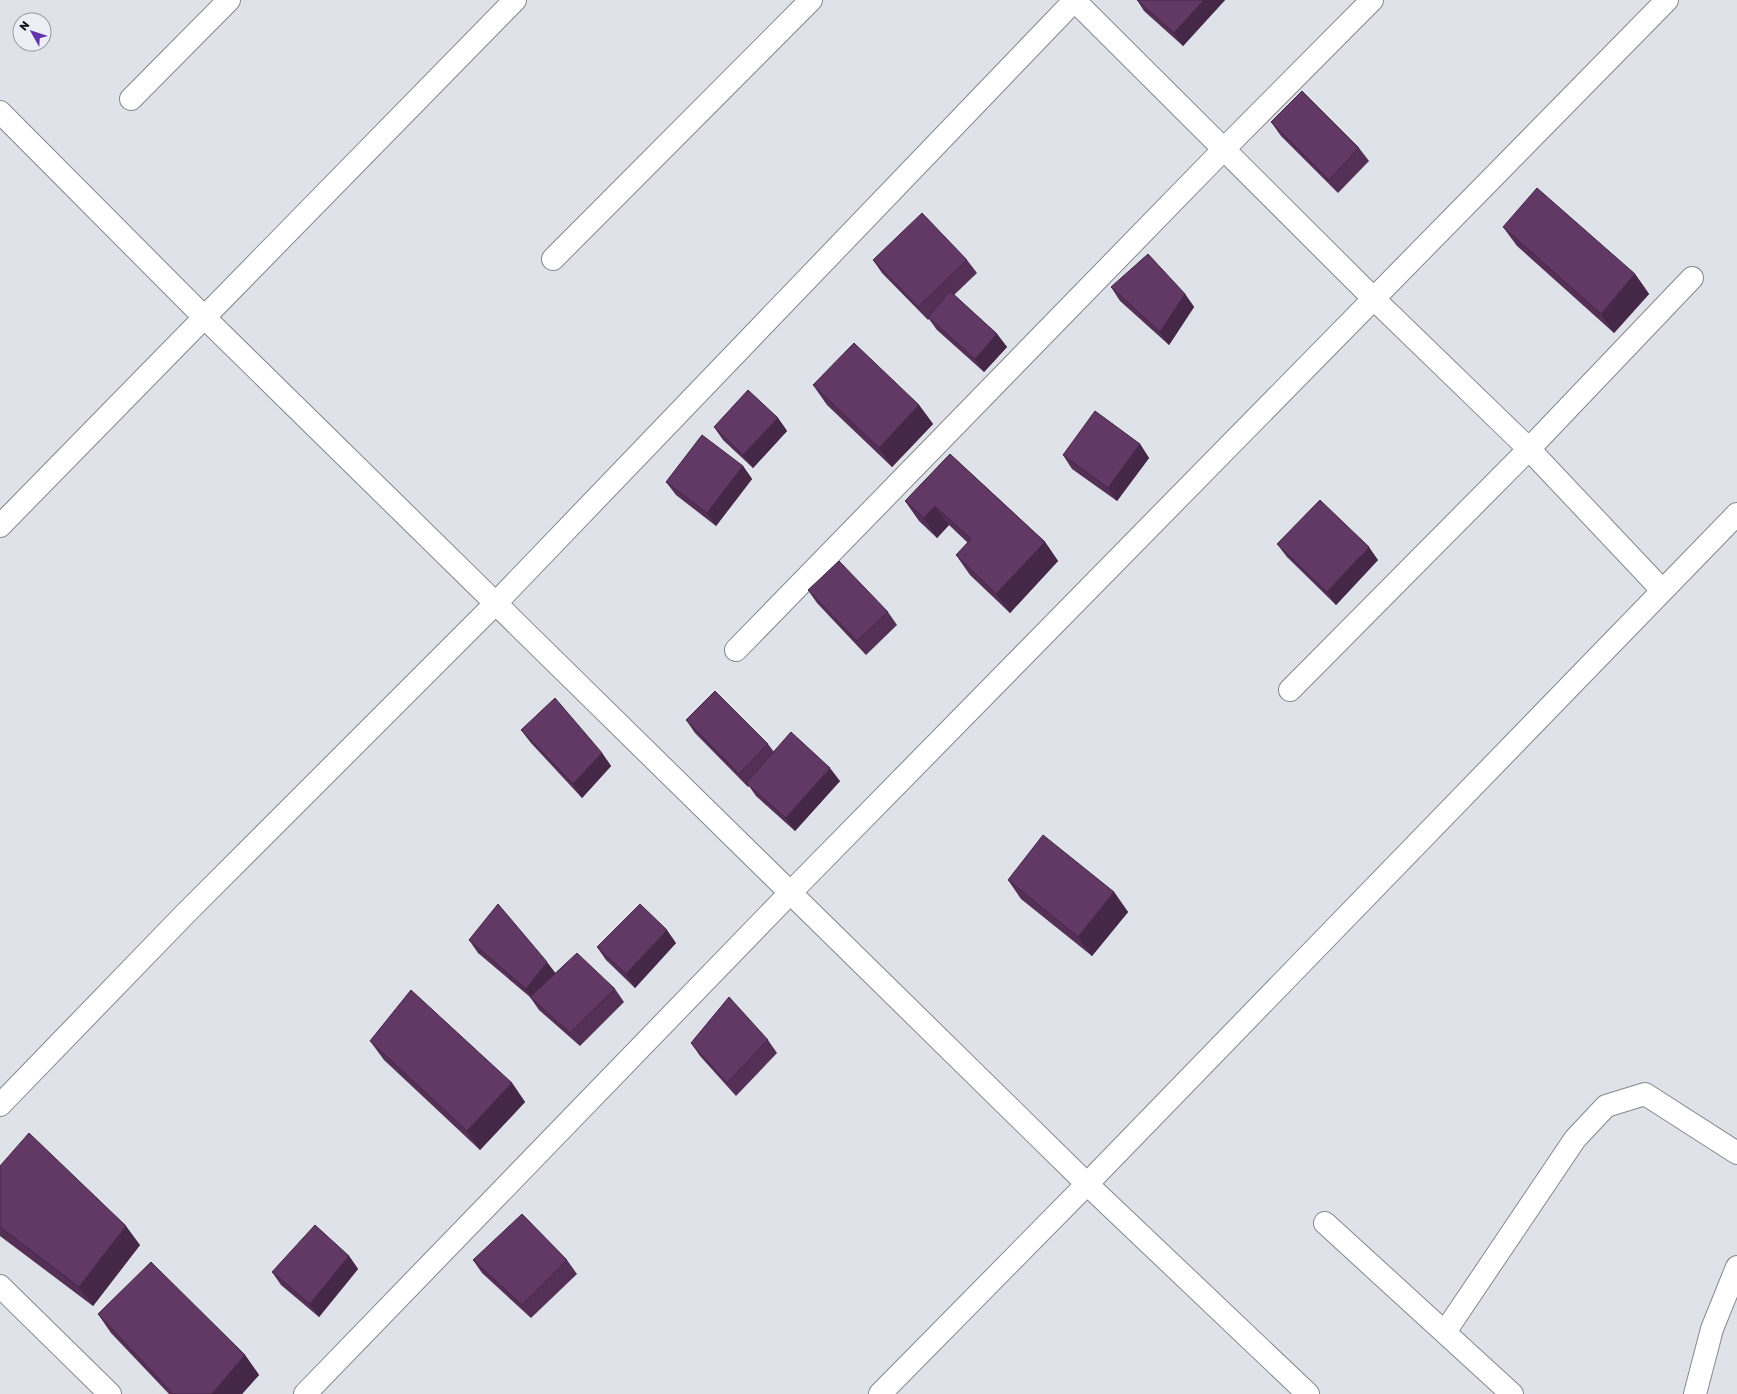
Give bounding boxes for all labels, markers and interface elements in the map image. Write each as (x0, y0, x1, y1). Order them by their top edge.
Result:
north arrow (12, 12, 52, 52)
text: N (16, 18, 32, 33)

